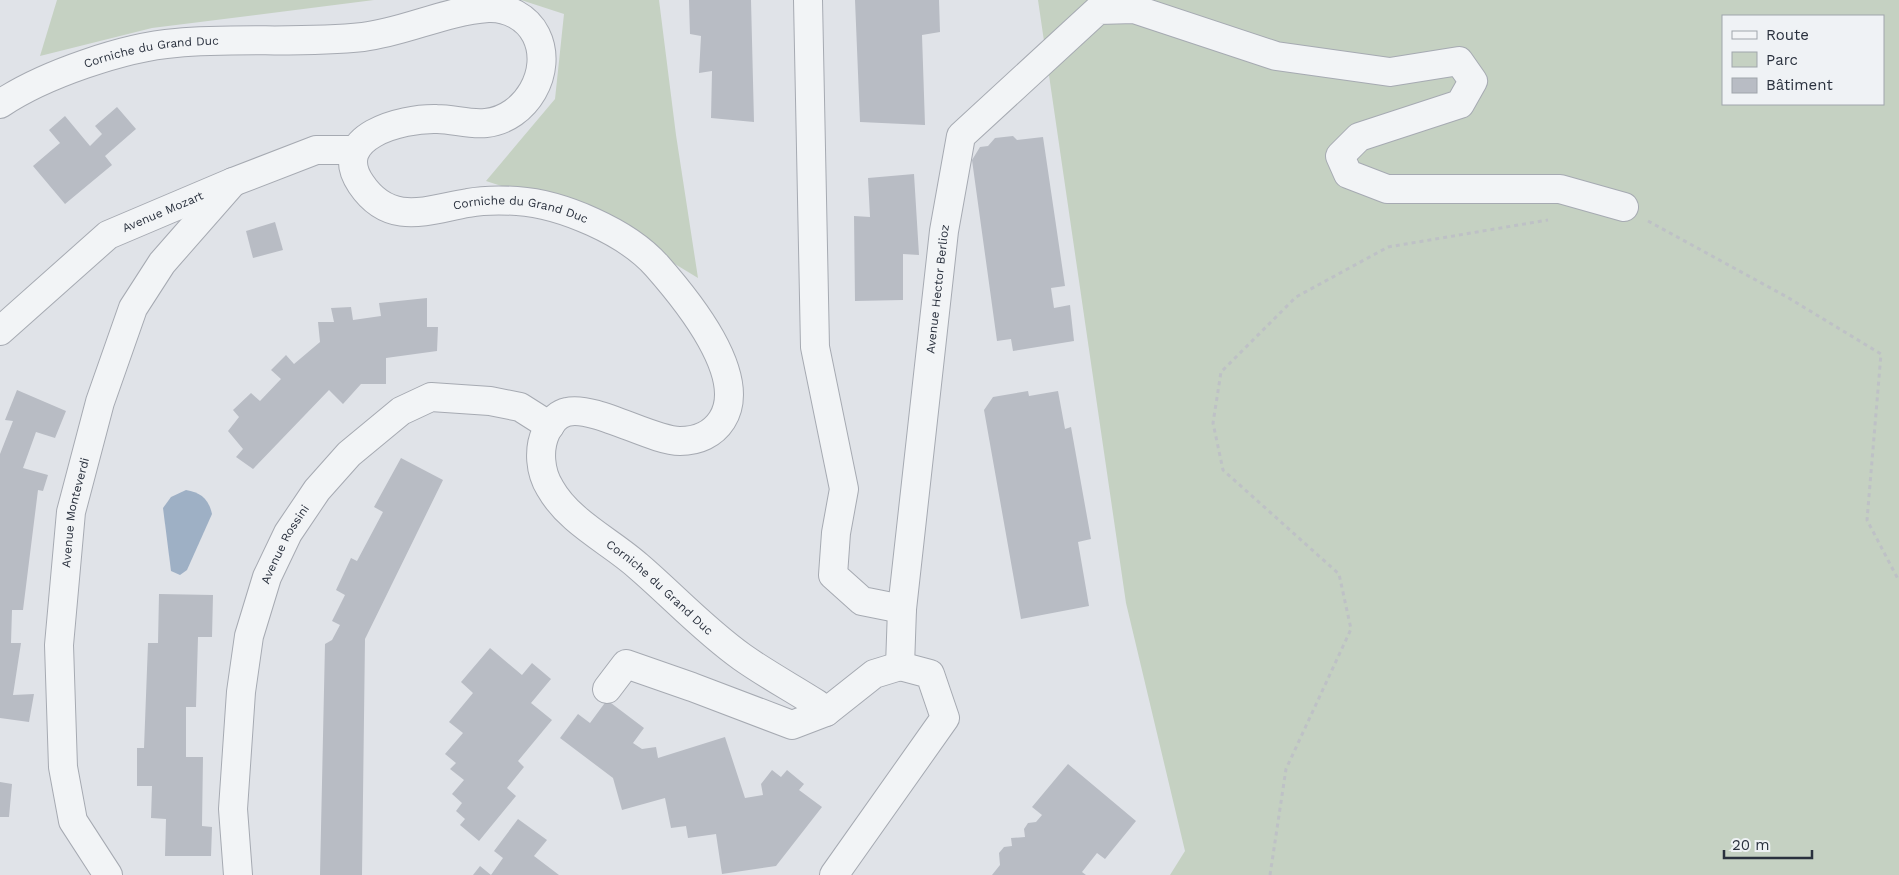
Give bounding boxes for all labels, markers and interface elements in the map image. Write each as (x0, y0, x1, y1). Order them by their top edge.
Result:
legend (1722, 15, 1884, 105)
text: Route (1766, 26, 1809, 44)
street label: Corniche du Grand Duc (82, 34, 219, 71)
text: Parc (1766, 51, 1798, 69)
text: Bâtiment (1766, 76, 1833, 94)
street label: Avenue Mozart (120, 188, 205, 235)
street label: Corniche du Grand Duc (452, 193, 590, 226)
street label: Avenue Hector Berlioz (923, 223, 952, 354)
street label: Avenue Monteverdi (59, 456, 92, 568)
street label: Avenue Rossini (258, 502, 312, 586)
street label: Corniche du Grand Duc (604, 537, 716, 638)
scale bar (1724, 828, 1812, 860)
text: 20 m (1732, 836, 1770, 854)

